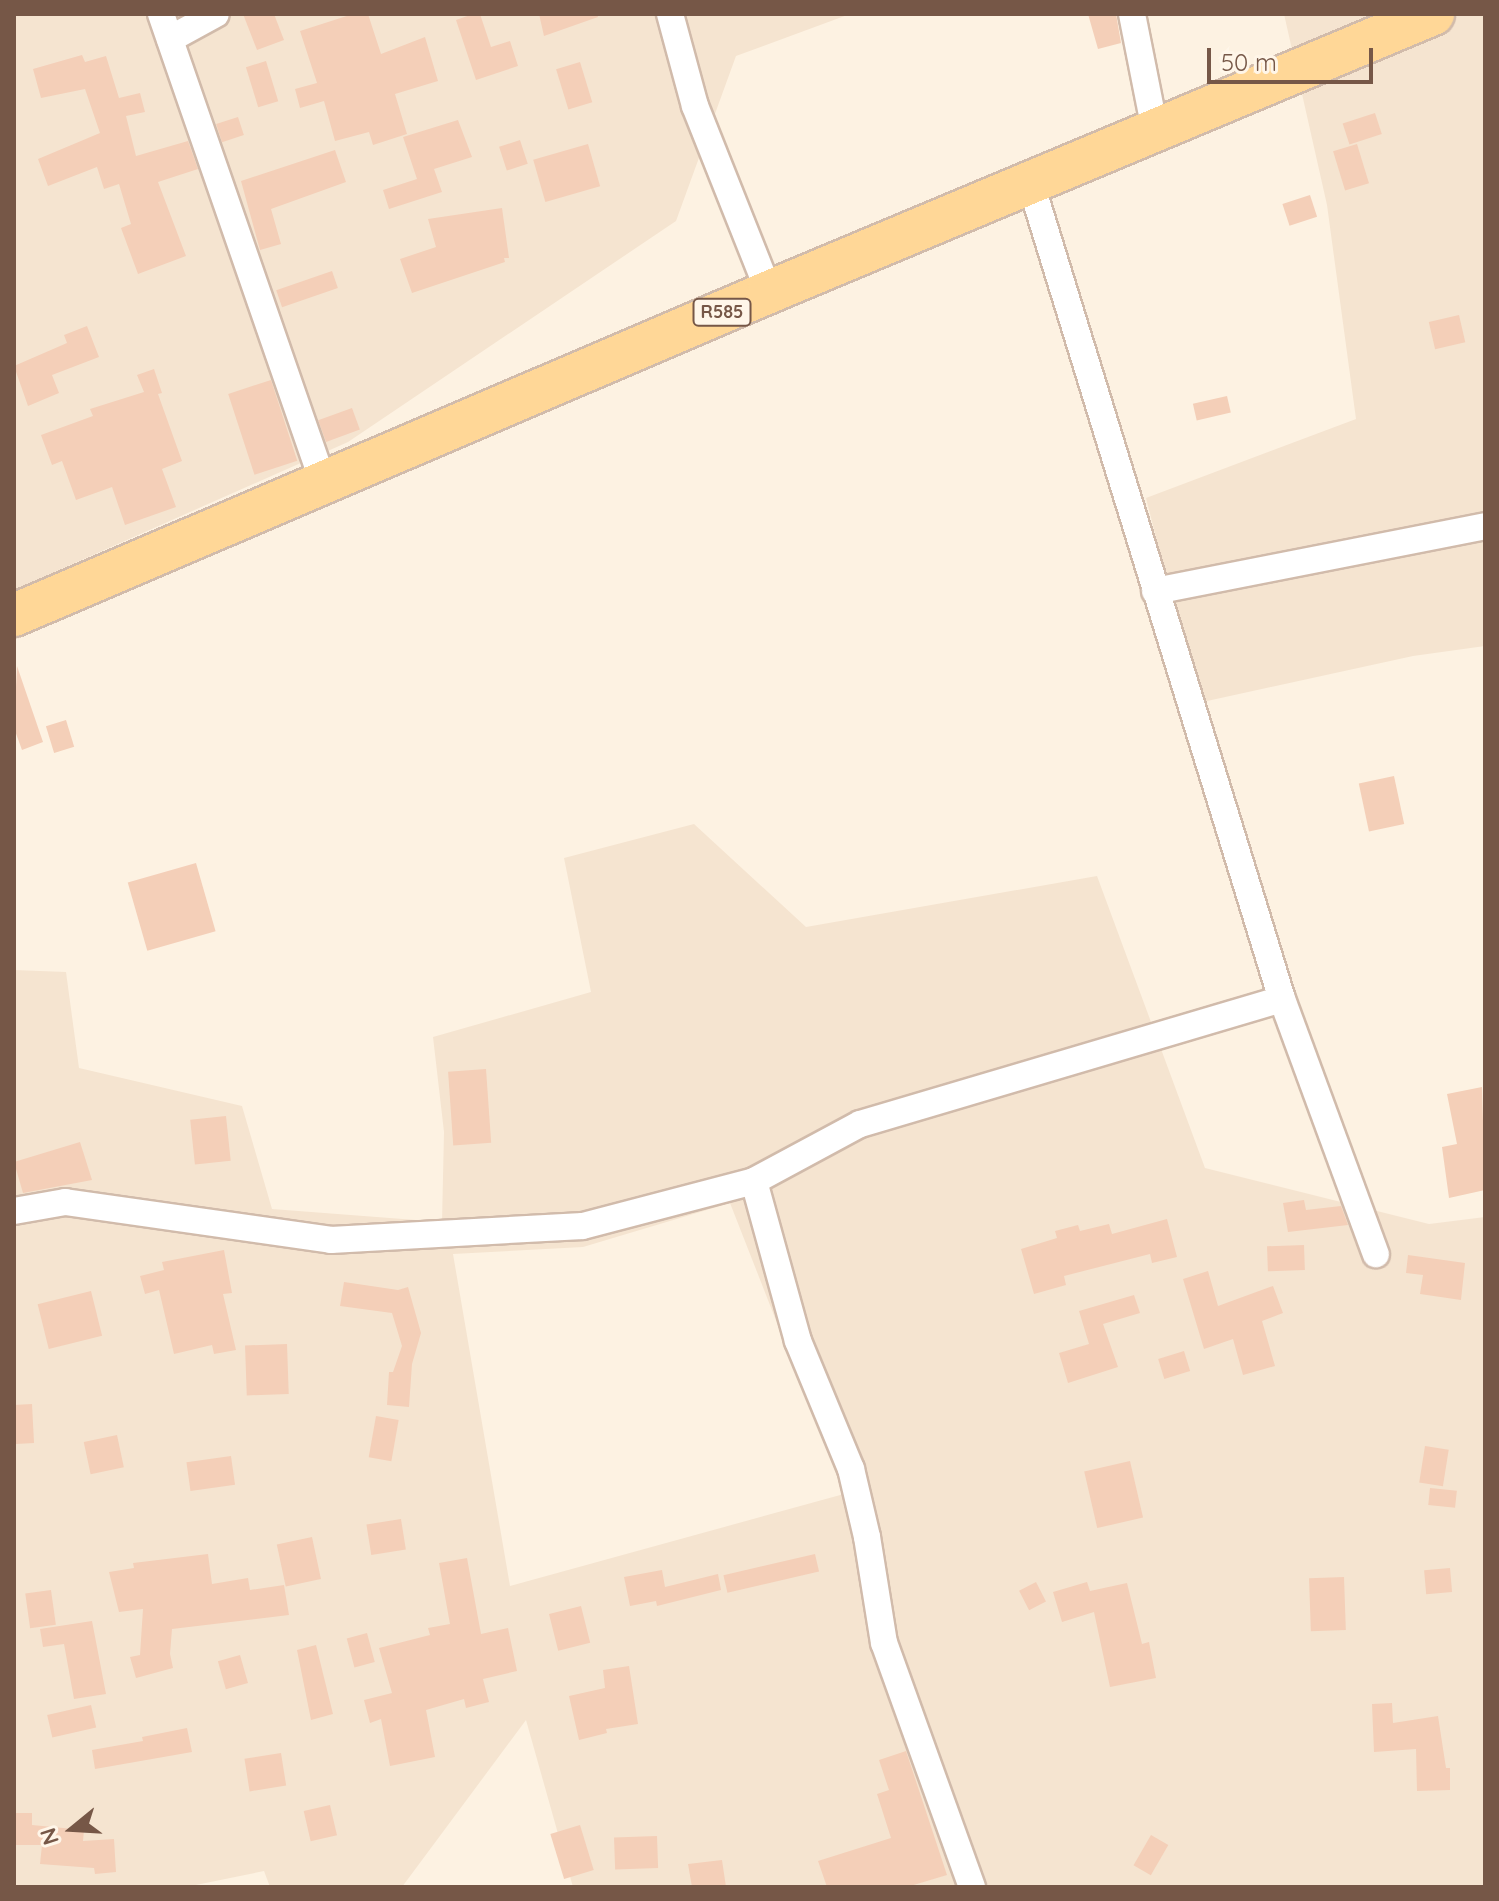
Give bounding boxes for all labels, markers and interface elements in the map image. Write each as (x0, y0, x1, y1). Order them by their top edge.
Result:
scale bar (1211, 32, 1377, 82)
text: 50 m (1221, 47, 1277, 77)
road number: R585 (692, 298, 752, 326)
north arrow (32, 1789, 112, 1869)
text: N (33, 1824, 65, 1848)

